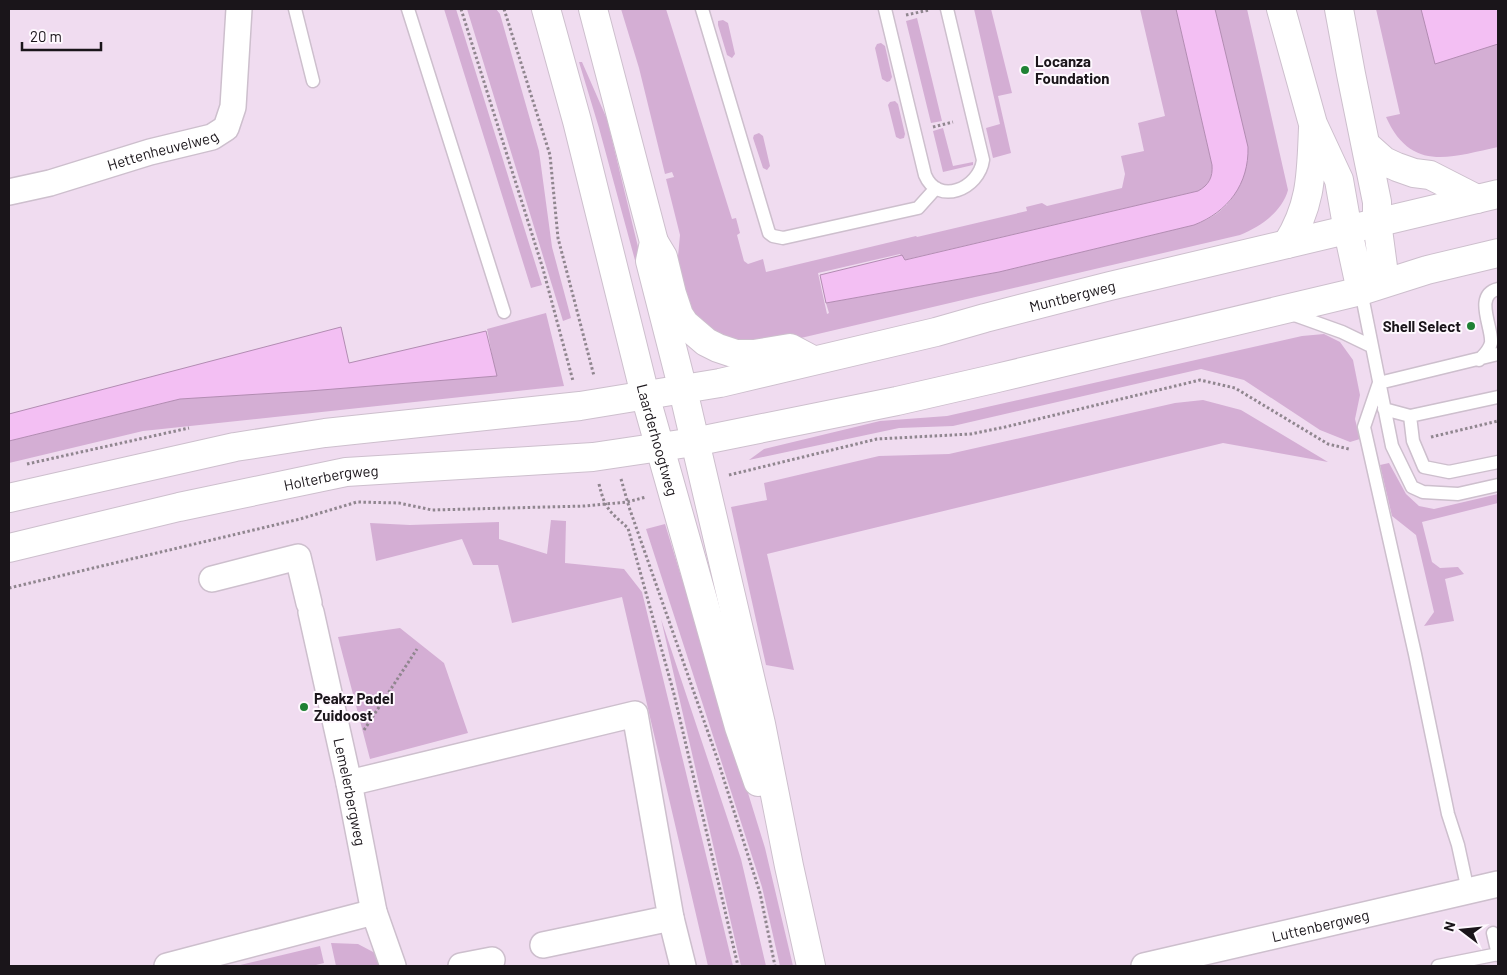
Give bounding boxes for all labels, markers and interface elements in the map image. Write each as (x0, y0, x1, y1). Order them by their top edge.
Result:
scale bar (22, 20, 101, 52)
text: 20 m (30, 27, 62, 45)
place label: Locanza Foundation (1035, 52, 1110, 87)
marker: Locanza Foundation (1019, 64, 1031, 76)
street label: Hettenheuvelweg (105, 127, 221, 174)
street label: Muntbergweg (1027, 276, 1117, 315)
place label: Shell Select (1383, 317, 1461, 335)
marker: Shell Select (1465, 320, 1477, 332)
street label: Laarderhoogtweg (634, 382, 682, 498)
street label: Holterbergweg (282, 461, 379, 494)
place label: Peakz Padel Zuidoost (314, 689, 394, 724)
marker: Peakz Padel Zuidoost (298, 701, 310, 713)
street label: Lemelerbergweg (330, 736, 370, 847)
street label: Luttenbergweg (1270, 905, 1371, 945)
north arrow (1437, 905, 1487, 955)
text: N (1440, 919, 1458, 933)

